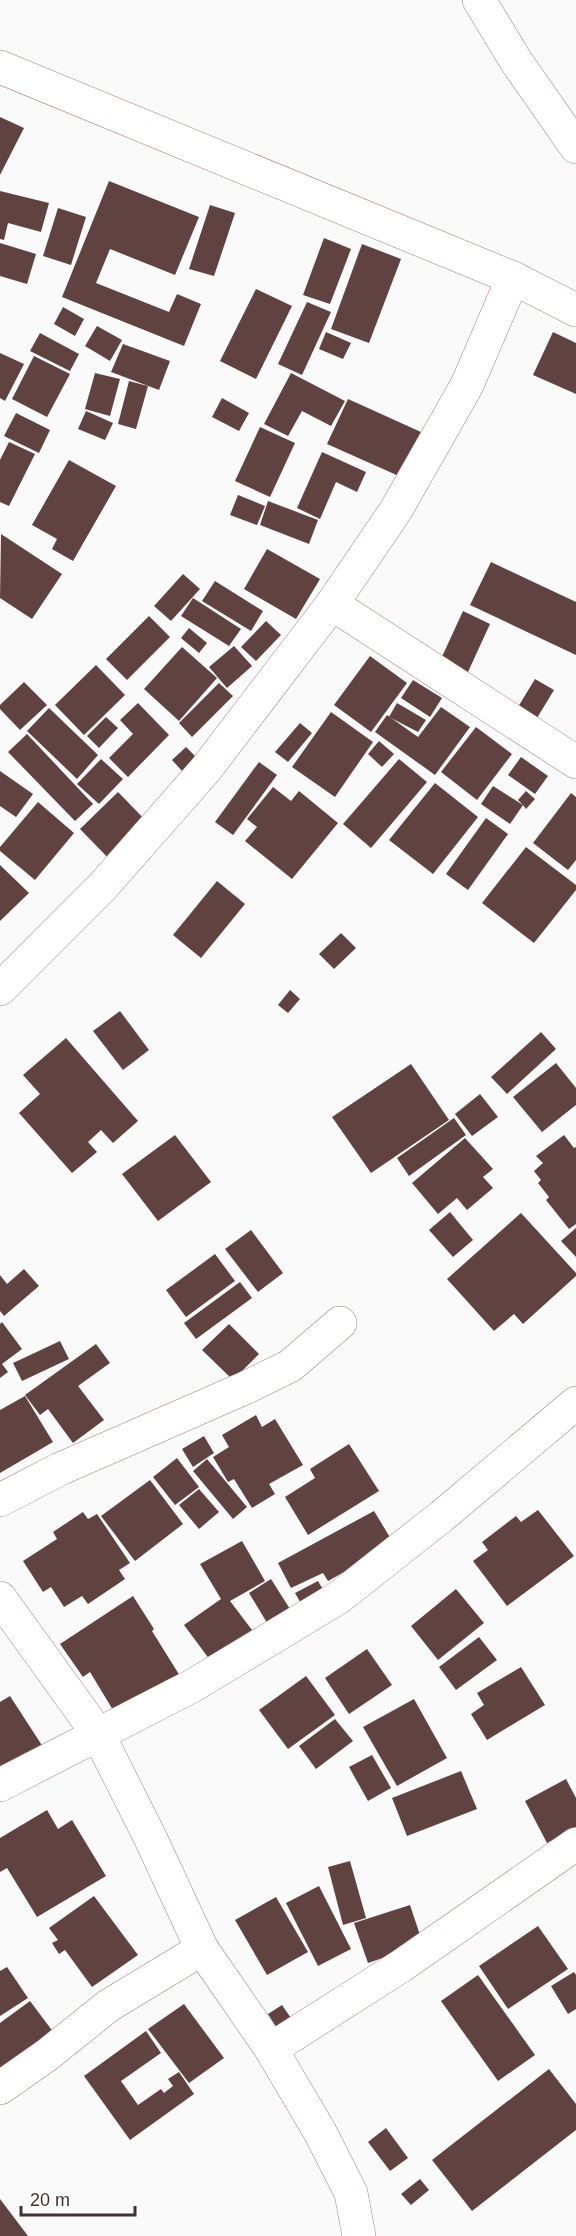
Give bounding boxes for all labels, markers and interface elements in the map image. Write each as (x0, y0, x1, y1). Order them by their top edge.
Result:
scale bar (21, 2179, 135, 2217)
text: 20 m (30, 2190, 70, 2210)

